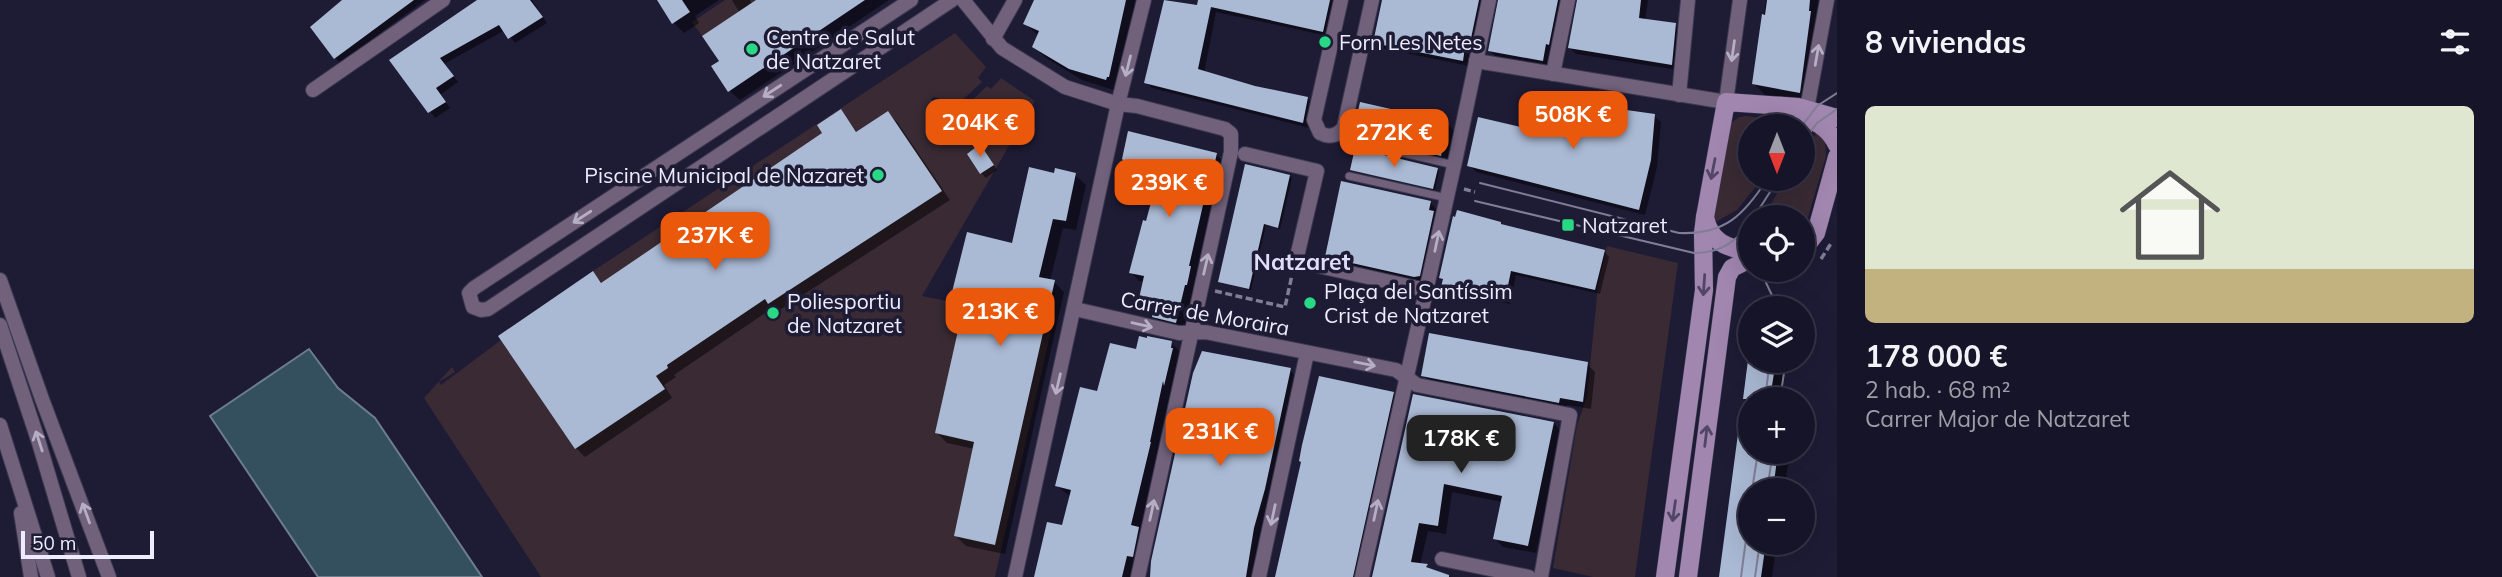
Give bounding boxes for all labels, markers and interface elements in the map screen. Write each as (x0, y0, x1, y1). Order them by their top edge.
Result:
text: 8 viviendas (1865, 23, 2026, 61)
icon: filters (2436, 23, 2474, 61)
place label: Centre de Salut de Natzaret (766, 24, 915, 74)
place label: Forn Les Netes (1339, 29, 1483, 55)
marker: Forn Les Netes (1317, 34, 1333, 50)
one-way arrow (1726, 39, 1739, 62)
marker: Centre de Salut de Natzaret (744, 41, 760, 57)
one-way arrow (1811, 44, 1824, 66)
one-way arrow (1120, 54, 1134, 77)
one-way arrow (763, 84, 782, 99)
pin: 508K € (1516, 92, 1630, 151)
text: 508K € (1535, 99, 1611, 128)
pin: 204K € (923, 100, 1037, 159)
text: 204K € (942, 107, 1018, 136)
pin: 272K € (1337, 110, 1451, 169)
north arrow (1738, 114, 1815, 191)
map controls (1738, 114, 1815, 555)
text: 272K € (1356, 117, 1432, 146)
icon: home (2107, 152, 2233, 278)
one-way arrow (1706, 157, 1719, 180)
pin: 239K € (1112, 160, 1226, 219)
place label: Piscine Municipal de Nazaret (584, 162, 864, 188)
marker: Piscine Municipal de Nazaret (870, 167, 886, 183)
text: 239K € (1131, 167, 1207, 196)
button: locate (1738, 205, 1815, 282)
one-way arrow (573, 209, 592, 224)
pin: 237K € (658, 212, 772, 272)
place label: Natzaret (1582, 212, 1667, 238)
marker: Natzaret (1560, 217, 1576, 233)
text: 237K € (677, 220, 753, 249)
one-way arrow (1431, 230, 1445, 253)
district label: Natzaret (1254, 247, 1351, 276)
one-way arrow (1200, 253, 1213, 276)
one-way arrow (1697, 274, 1710, 296)
place label: Plaça del Santíssim Crist de Natzaret (1324, 278, 1513, 328)
street label: Carrer de Moraira (1119, 285, 1291, 341)
place label: Poliesportiu de Natzaret (787, 288, 902, 338)
pin: 213K € (943, 288, 1057, 348)
marker: Plaça del Santíssim Crist de Natzaret (1302, 295, 1318, 311)
text: 213K € (962, 296, 1038, 325)
button: layers (1738, 296, 1815, 373)
marker: Poliesportiu de Natzaret (765, 305, 781, 321)
one-way arrow (1130, 318, 1153, 332)
text: 178 000 € (1865, 337, 2007, 375)
one-way arrow (1353, 357, 1376, 371)
one-way arrow (1051, 372, 1065, 395)
text: 2 hab. · 68 m² (1865, 375, 2010, 404)
button: + (1738, 387, 1815, 464)
text: Carrer Major de Natzaret (1865, 404, 2130, 433)
pin: 231K € (1163, 408, 1277, 468)
text: 231K € (1182, 416, 1258, 445)
pin: 178K € (1404, 416, 1518, 475)
text: 178K € (1423, 423, 1499, 452)
one-way arrow (1700, 426, 1713, 448)
one-way arrow (31, 431, 44, 453)
button: − (1738, 478, 1815, 555)
one-way arrow (1146, 499, 1160, 522)
one-way arrow (1370, 499, 1384, 522)
one-way arrow (1668, 499, 1681, 522)
one-way arrow (79, 502, 91, 524)
one-way arrow (1265, 503, 1279, 526)
scale bar (21, 528, 154, 560)
text: 50 m (32, 531, 76, 555)

